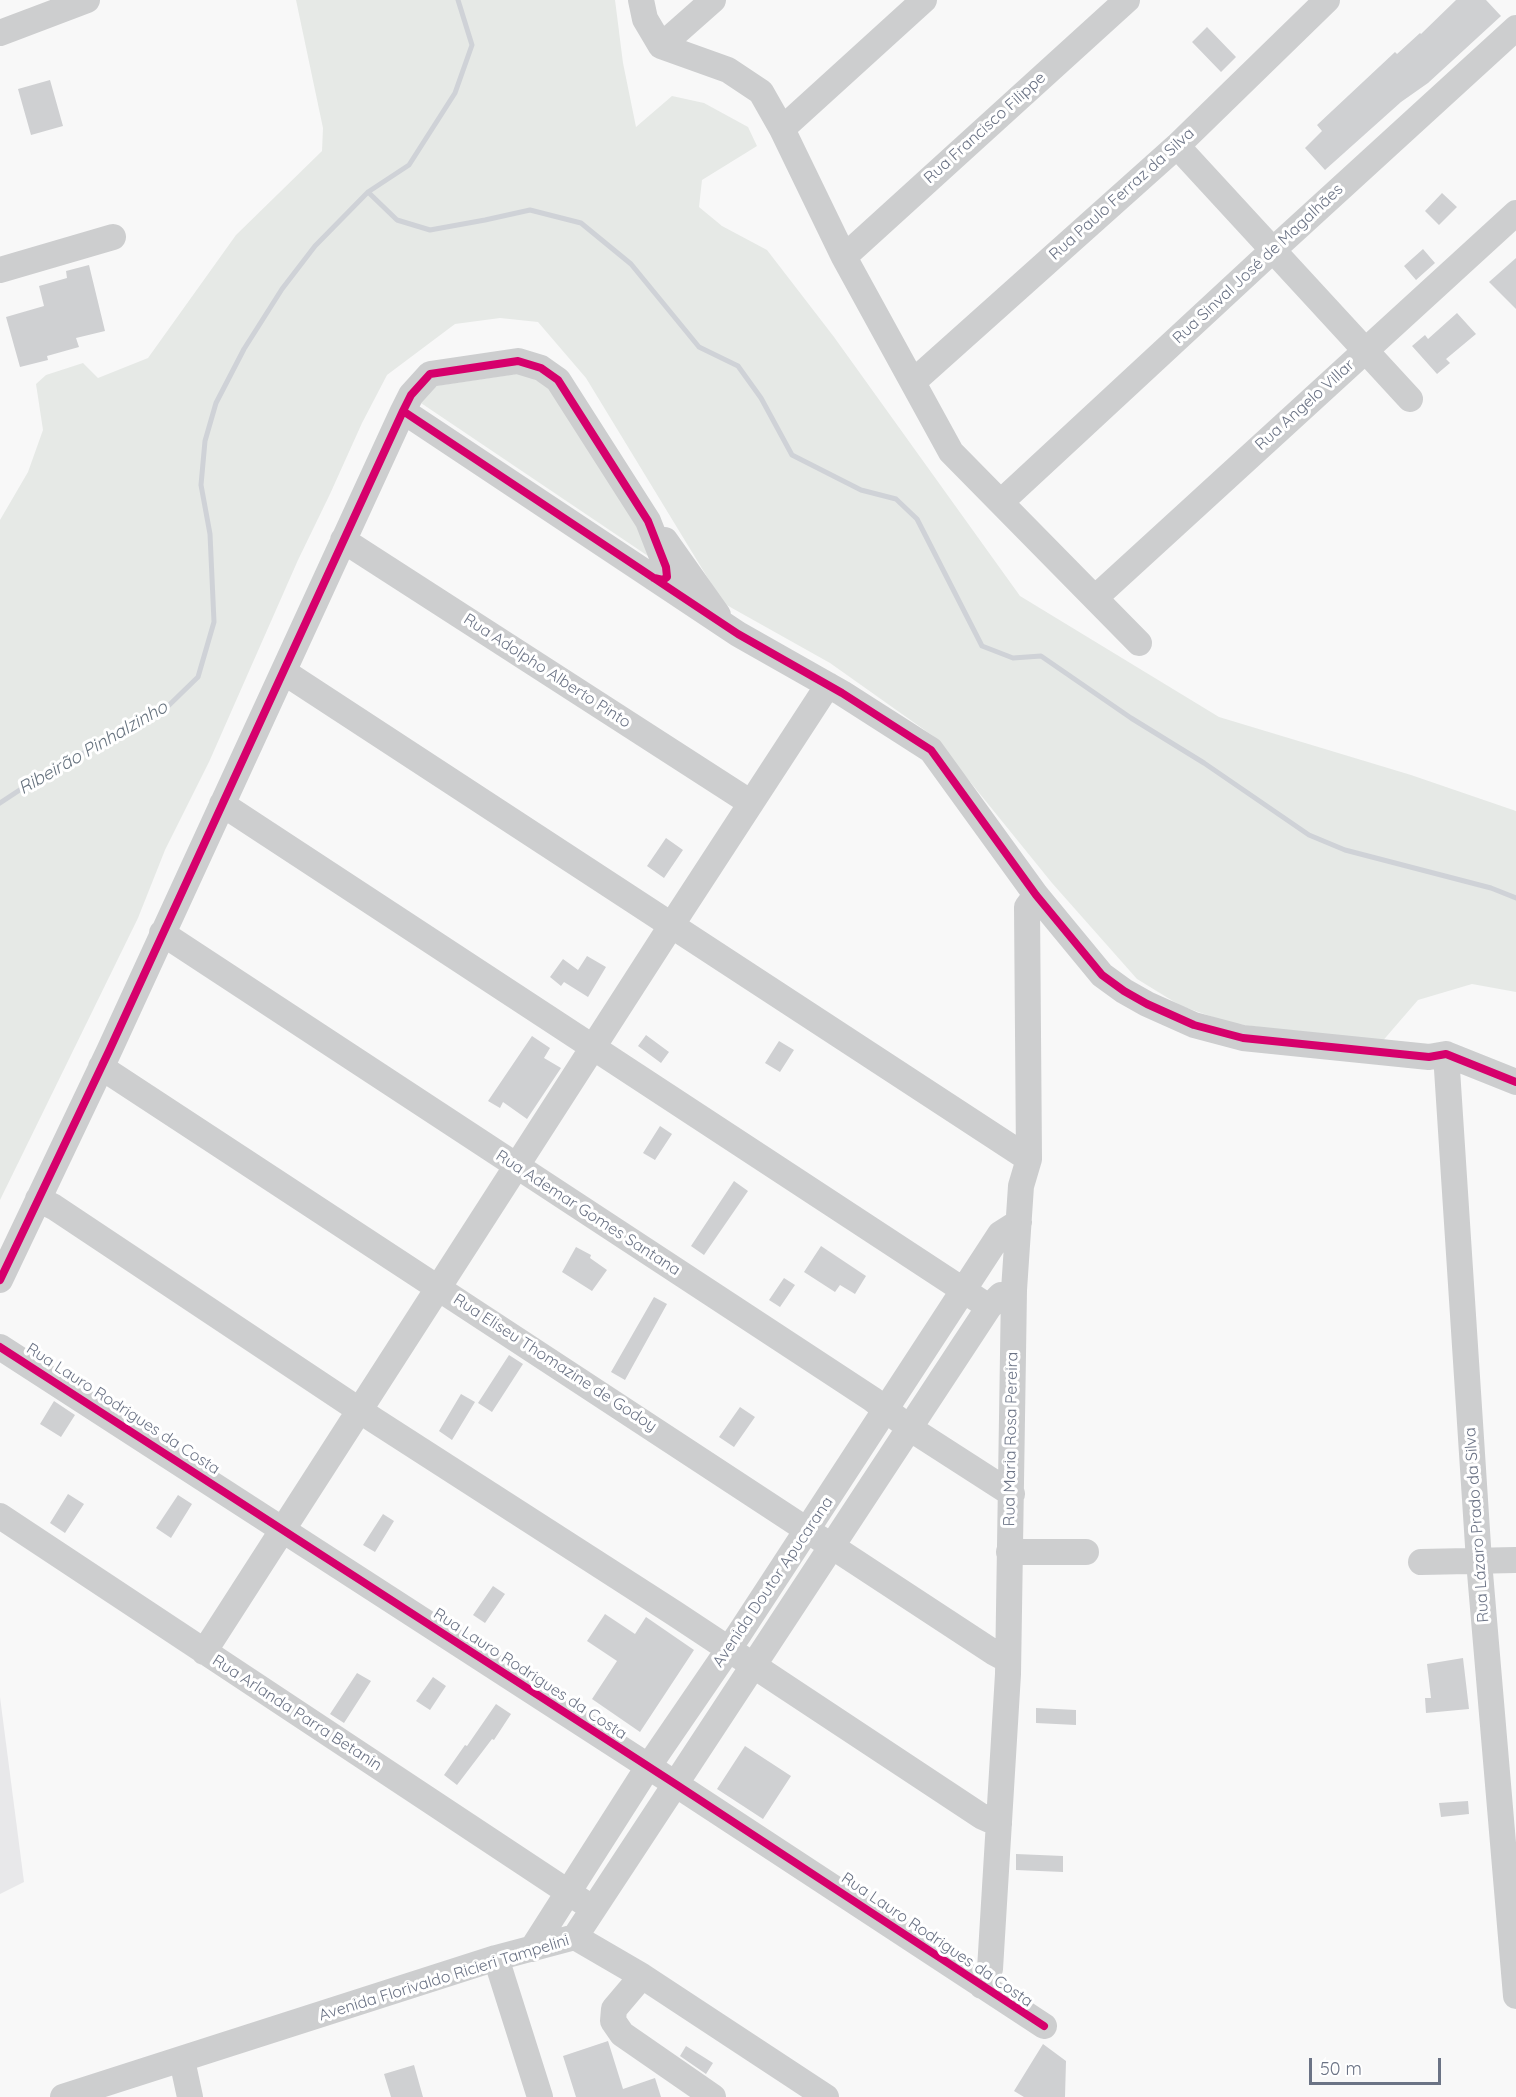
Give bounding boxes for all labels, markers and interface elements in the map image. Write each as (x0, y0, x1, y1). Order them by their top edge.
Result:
street label: Rua Francisco Filippe (920, 68, 1050, 188)
street label: Rua Paulo Ferraz da Silva (1045, 124, 1199, 264)
street label: Rua Sinval José de Magalhães (1169, 180, 1347, 348)
street label: Rua Angelo Villar (1251, 355, 1359, 455)
street label: Rua Adolpho Alberto Pinto (460, 610, 634, 732)
water label: Ribeirão Pinhalzinho (15, 697, 171, 799)
street label: Rua Ademar Gomes Santana (492, 1146, 684, 1280)
street label: Rua Eliseu Thomazine de Godoy (450, 1290, 660, 1436)
street label: Rua Lauro Rodrigues da Costa (23, 1339, 223, 1479)
street label: Rua Maria Rosa Pereira (1000, 1352, 1022, 1526)
street label: Rua Lázaro Prado da Silva (1461, 1427, 1493, 1623)
street label: Avenida Doutor Apucarana (709, 1493, 837, 1671)
street label: Rua Lauro Rodrigues da Costa (430, 1604, 630, 1744)
street label: Rua Arlanda Parra Betanin (209, 1651, 385, 1775)
street label: Rua Lauro Rodrigues da Costa (838, 1869, 1036, 2011)
street label: Avenida Florivaldo Ricieri Tampelini (317, 1931, 571, 2025)
scale bar (1312, 2046, 1444, 2084)
text: 50 m (1320, 2057, 1362, 2080)

